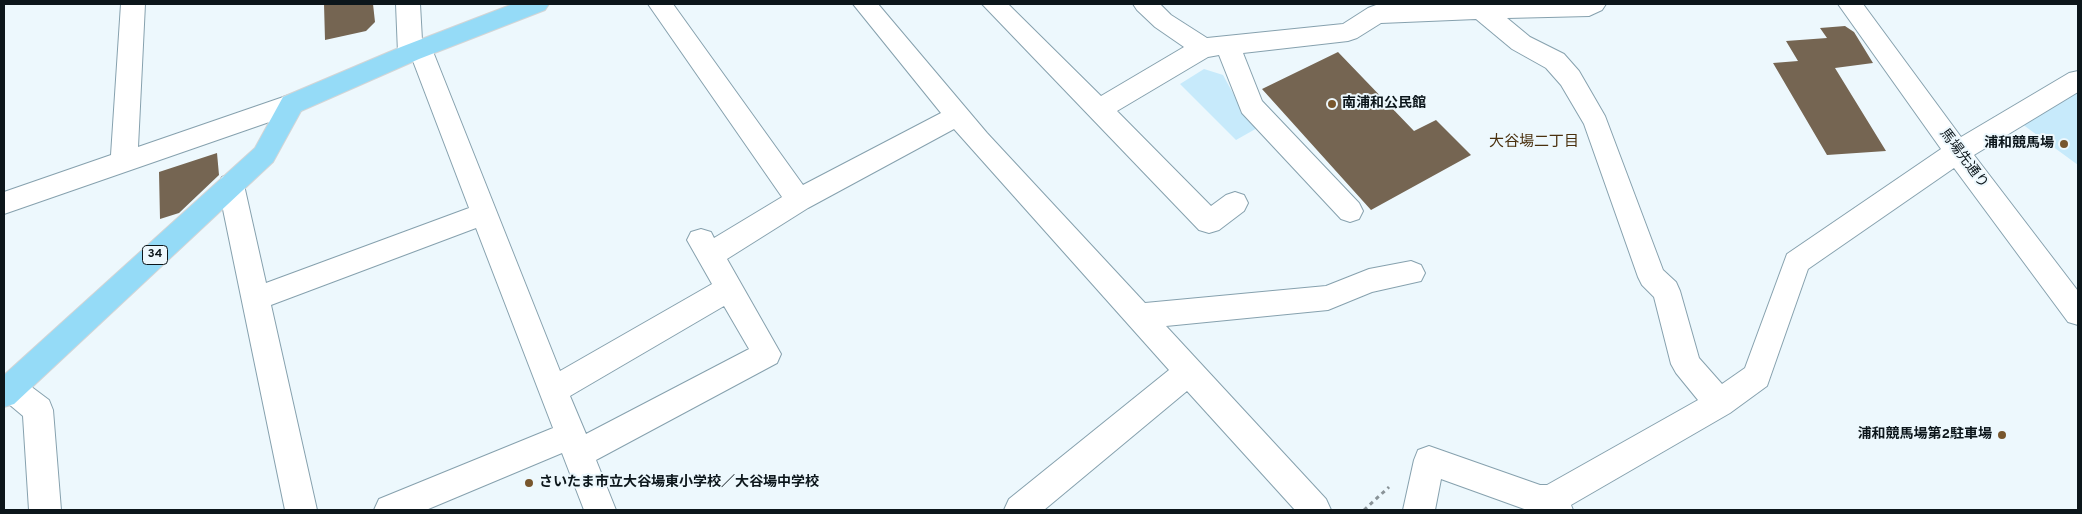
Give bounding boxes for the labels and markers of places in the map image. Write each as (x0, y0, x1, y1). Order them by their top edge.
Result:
place label: 南浦和公民館 (1342, 96, 1426, 112)
marker: 南浦和公民館 (1326, 98, 1338, 110)
place label: 浦和競馬場 (1984, 136, 2054, 152)
marker: 浦和競馬場 (2058, 138, 2070, 150)
place label: 浦和競馬場第2駐車場 (1857, 427, 1992, 443)
marker: 浦和競馬場第2駐車場 (1996, 429, 2008, 441)
place label: さいたま市立大谷場東小学校／大谷場中学校 (539, 475, 819, 491)
marker: さいたま市立大谷場東小学校／大谷場中学校 (523, 477, 535, 489)

